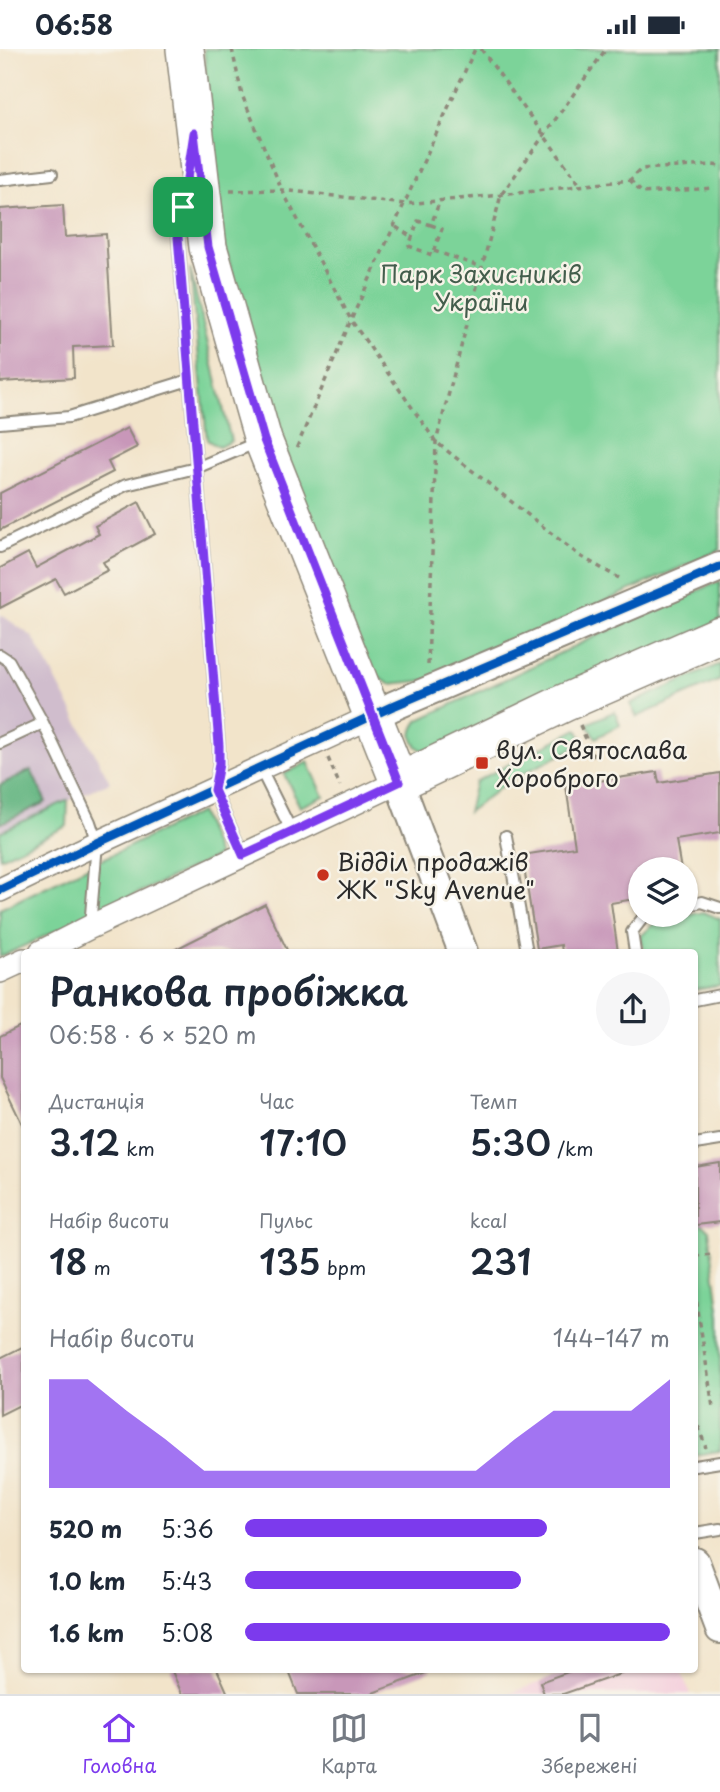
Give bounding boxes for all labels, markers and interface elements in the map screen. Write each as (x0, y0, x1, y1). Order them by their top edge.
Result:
text: 06:58 (35, 5, 113, 44)
pin (153, 177, 213, 237)
icon: arrive (164, 188, 202, 226)
park label: Парк Захисників України (380, 255, 582, 319)
place label: вул. Святослава Хороброго (496, 731, 687, 795)
marker: вул. Святослава Хороброго (474, 755, 490, 771)
place label: Відділ продажів ЖК "Sky Avenue" (336, 843, 535, 907)
map controls (628, 857, 698, 927)
button: layers (628, 857, 698, 927)
marker: Відділ продажів ЖК "Sky Avenue" (315, 867, 331, 883)
text: Ранкова пробіжка (49, 962, 408, 1019)
button: share (596, 972, 670, 1046)
text: 06:58 · 6 × 520 m (49, 1017, 256, 1052)
text: Дистанція (49, 1087, 145, 1115)
text: Час (259, 1087, 294, 1115)
text: Темп (470, 1087, 518, 1115)
text: 3.12 (49, 1115, 120, 1168)
text: 17:10 (259, 1115, 347, 1168)
text: 5:30 (470, 1115, 551, 1168)
text: km (120, 1134, 155, 1162)
text: /km (551, 1134, 594, 1162)
text: Набір висоти (49, 1206, 169, 1234)
text: Пульс (259, 1206, 313, 1234)
text: kcal (470, 1206, 508, 1234)
text: 18 (49, 1234, 87, 1287)
text: 135 (259, 1234, 321, 1287)
text: 231 (470, 1234, 531, 1287)
text: m (87, 1253, 111, 1281)
text: bpm (321, 1253, 366, 1281)
text: Набір висоти (49, 1320, 195, 1355)
text: 144–147 m (553, 1320, 670, 1355)
text: 520 m (49, 1511, 122, 1546)
text: 5:36 (161, 1511, 214, 1546)
text: 1.0 km (49, 1563, 126, 1598)
text: 5:43 (161, 1563, 212, 1598)
text: 1.6 km (49, 1615, 124, 1650)
text: 5:08 (161, 1615, 214, 1650)
tab: Головна (82, 1709, 156, 1779)
tab: Карта (321, 1709, 377, 1779)
tab: Збережені (542, 1709, 638, 1779)

